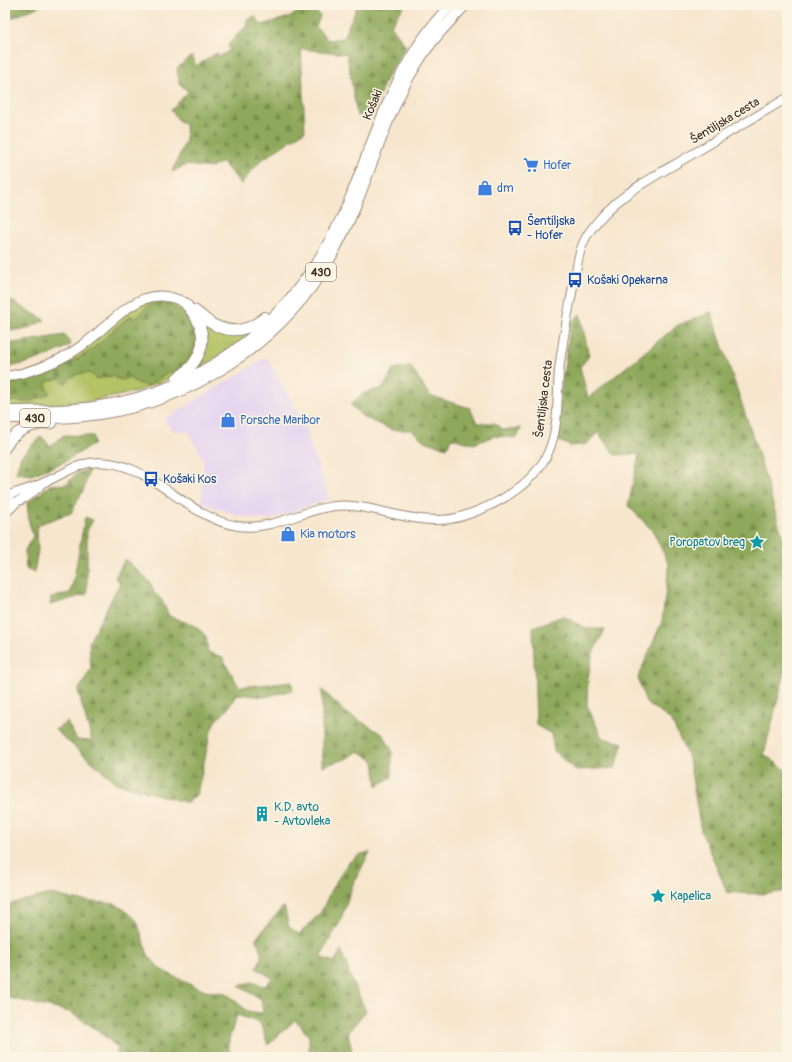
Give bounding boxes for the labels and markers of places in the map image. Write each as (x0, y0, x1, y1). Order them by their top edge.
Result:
supermarket icon: Hofer (522, 156, 540, 174)
place label: Hofer (543, 158, 572, 173)
shop icon: dm (476, 179, 494, 197)
place label: dm (497, 181, 514, 196)
place label: Šentiljska - Hofer (527, 213, 575, 243)
bus stop icon: Šentiljska - Hofer (506, 219, 524, 237)
bus stop icon: Košaki Opekarna (566, 271, 584, 289)
place label: Košaki Opekarna (587, 273, 668, 288)
shop icon: Porsche Maribor (219, 411, 237, 429)
place label: Porsche Maribor (240, 413, 321, 428)
bus stop icon: Košaki Kos (142, 470, 160, 488)
place label: Košaki Kos (163, 472, 217, 487)
shop icon: Kia motors (279, 525, 297, 543)
place label: Kia motors (300, 527, 356, 542)
place icon: Poropatov breg (748, 533, 766, 551)
place label: Poropatov breg (669, 535, 745, 550)
place label: K.D. avto - Avtovleka (274, 800, 331, 829)
building icon: K.D. avto - Avtovleka (253, 805, 271, 823)
place icon: Kapelica (649, 887, 667, 905)
place label: Kapelica (670, 889, 711, 904)

